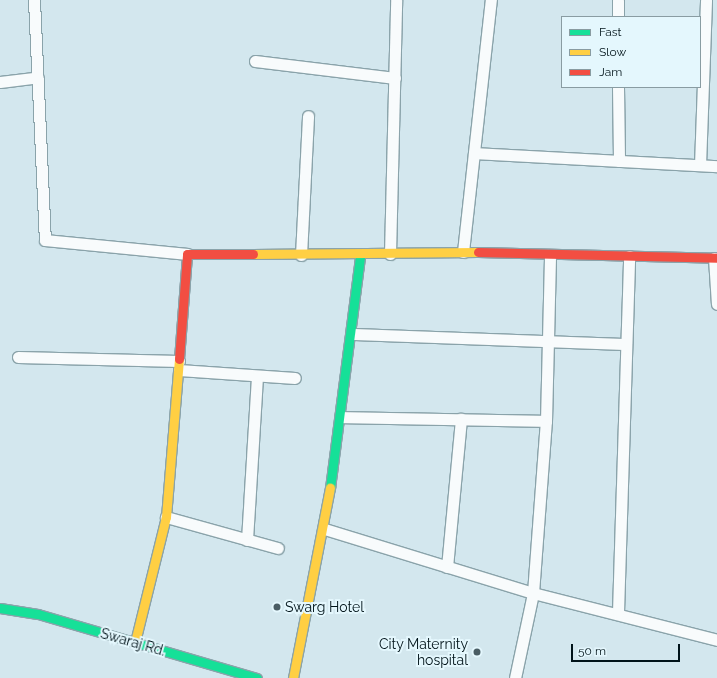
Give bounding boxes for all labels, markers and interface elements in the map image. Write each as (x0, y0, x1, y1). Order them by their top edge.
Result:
legend (561, 16, 701, 88)
text: Fast (599, 25, 622, 39)
text: Slow (599, 45, 626, 59)
text: Jam (599, 65, 622, 79)
place label: Swarg Hotel (285, 599, 364, 615)
marker: Swarg Hotel (272, 602, 282, 612)
street label: Swaraj Rd. (99, 625, 167, 659)
place label: City Maternity hospital (379, 636, 468, 668)
scale bar (573, 636, 682, 662)
text: 50 m (578, 644, 606, 658)
marker: City Maternity hospital (471, 646, 483, 658)

